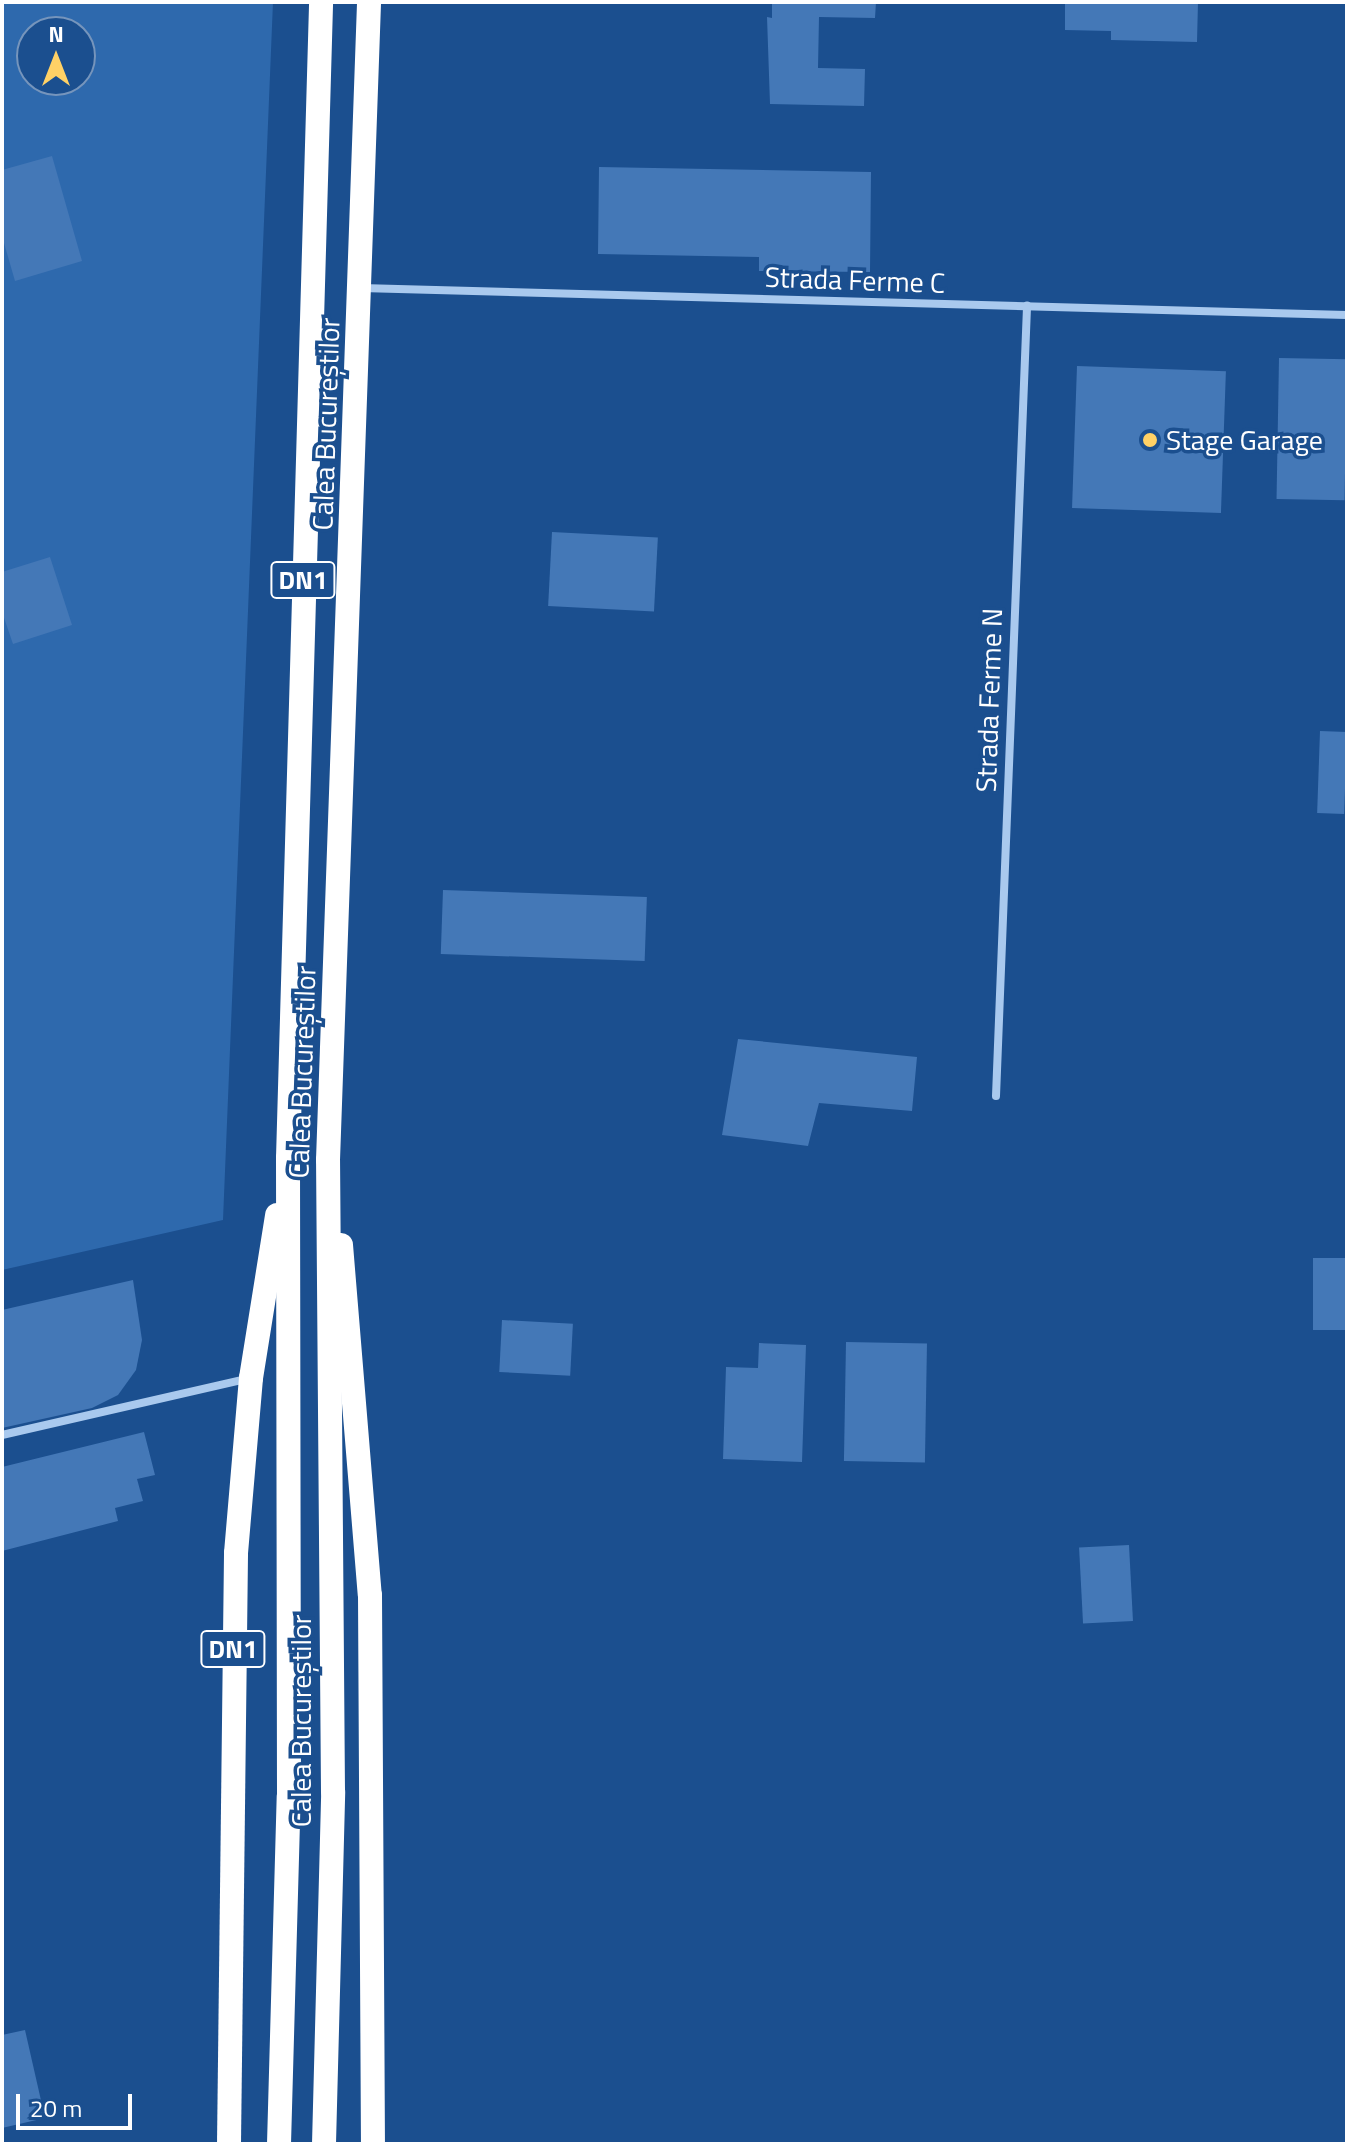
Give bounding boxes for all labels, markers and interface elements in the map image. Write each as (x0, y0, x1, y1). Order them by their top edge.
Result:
north arrow (16, 16, 96, 96)
text: N (48, 17, 64, 51)
street label: Strada Ferme C (764, 260, 946, 300)
street label: Calea Bucureștilor (305, 317, 347, 531)
place label: Stage Garage (1166, 423, 1323, 457)
marker: Stage Garage (1141, 431, 1159, 449)
road number: DN1 (269, 558, 337, 602)
street label: Strada Ferme N (969, 607, 1009, 793)
street label: Calea Bucureștilor (281, 965, 323, 1179)
street label: Calea Bucureștilor (284, 1615, 318, 1827)
road number: DN1 (199, 1627, 267, 1671)
scale bar (20, 2078, 136, 2128)
text: 20 m (30, 2090, 82, 2126)

